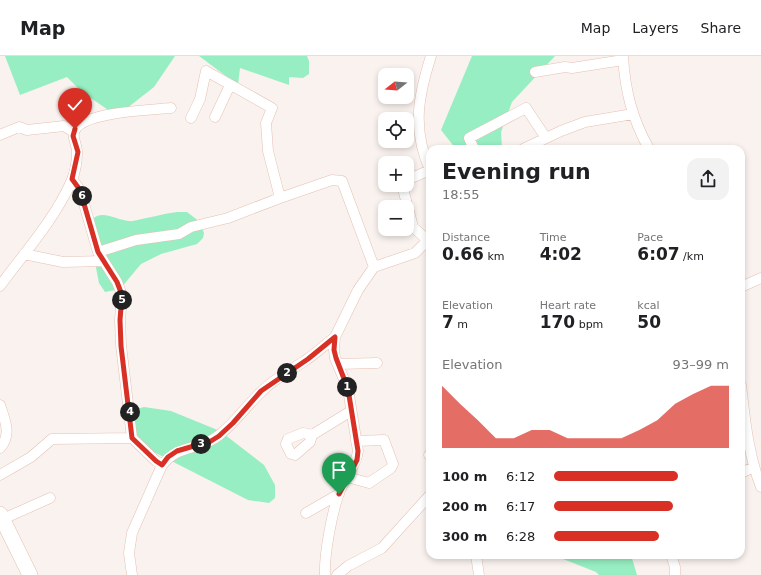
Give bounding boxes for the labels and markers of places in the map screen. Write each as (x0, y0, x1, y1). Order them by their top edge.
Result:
pin (58, 88, 92, 129)
pin: 6 (72, 186, 92, 206)
pin: 5 (112, 290, 132, 310)
pin: 2 (277, 363, 297, 383)
pin: 1 (337, 377, 357, 397)
pin: 4 (120, 402, 140, 422)
pin: 3 (191, 434, 211, 454)
pin (322, 453, 356, 494)

